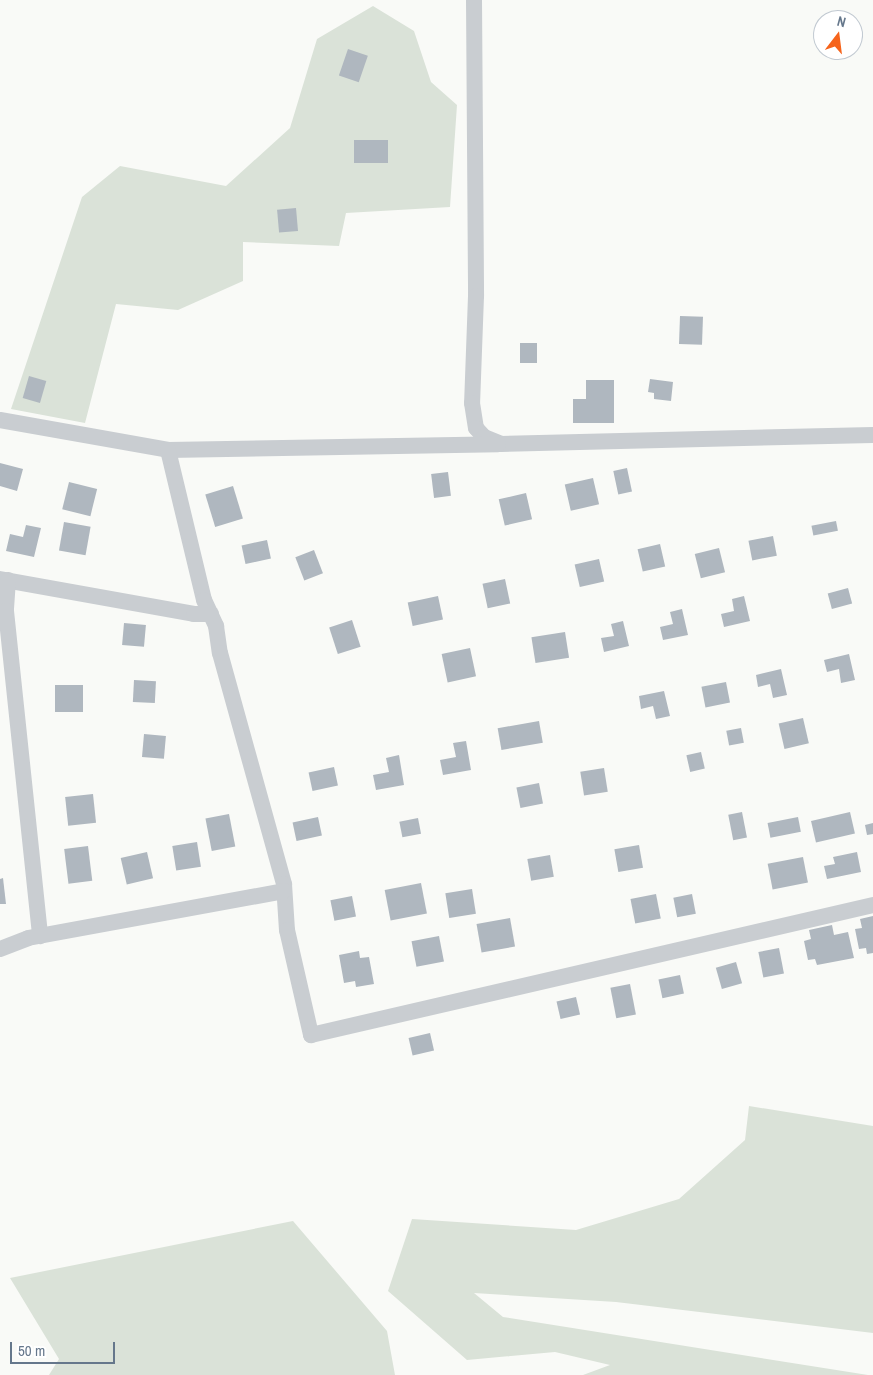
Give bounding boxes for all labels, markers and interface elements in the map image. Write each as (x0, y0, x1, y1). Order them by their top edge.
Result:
north arrow (813, 10, 863, 60)
text: N (835, 12, 848, 31)
scale bar (12, 1332, 118, 1364)
text: 50 m (18, 1340, 45, 1361)

